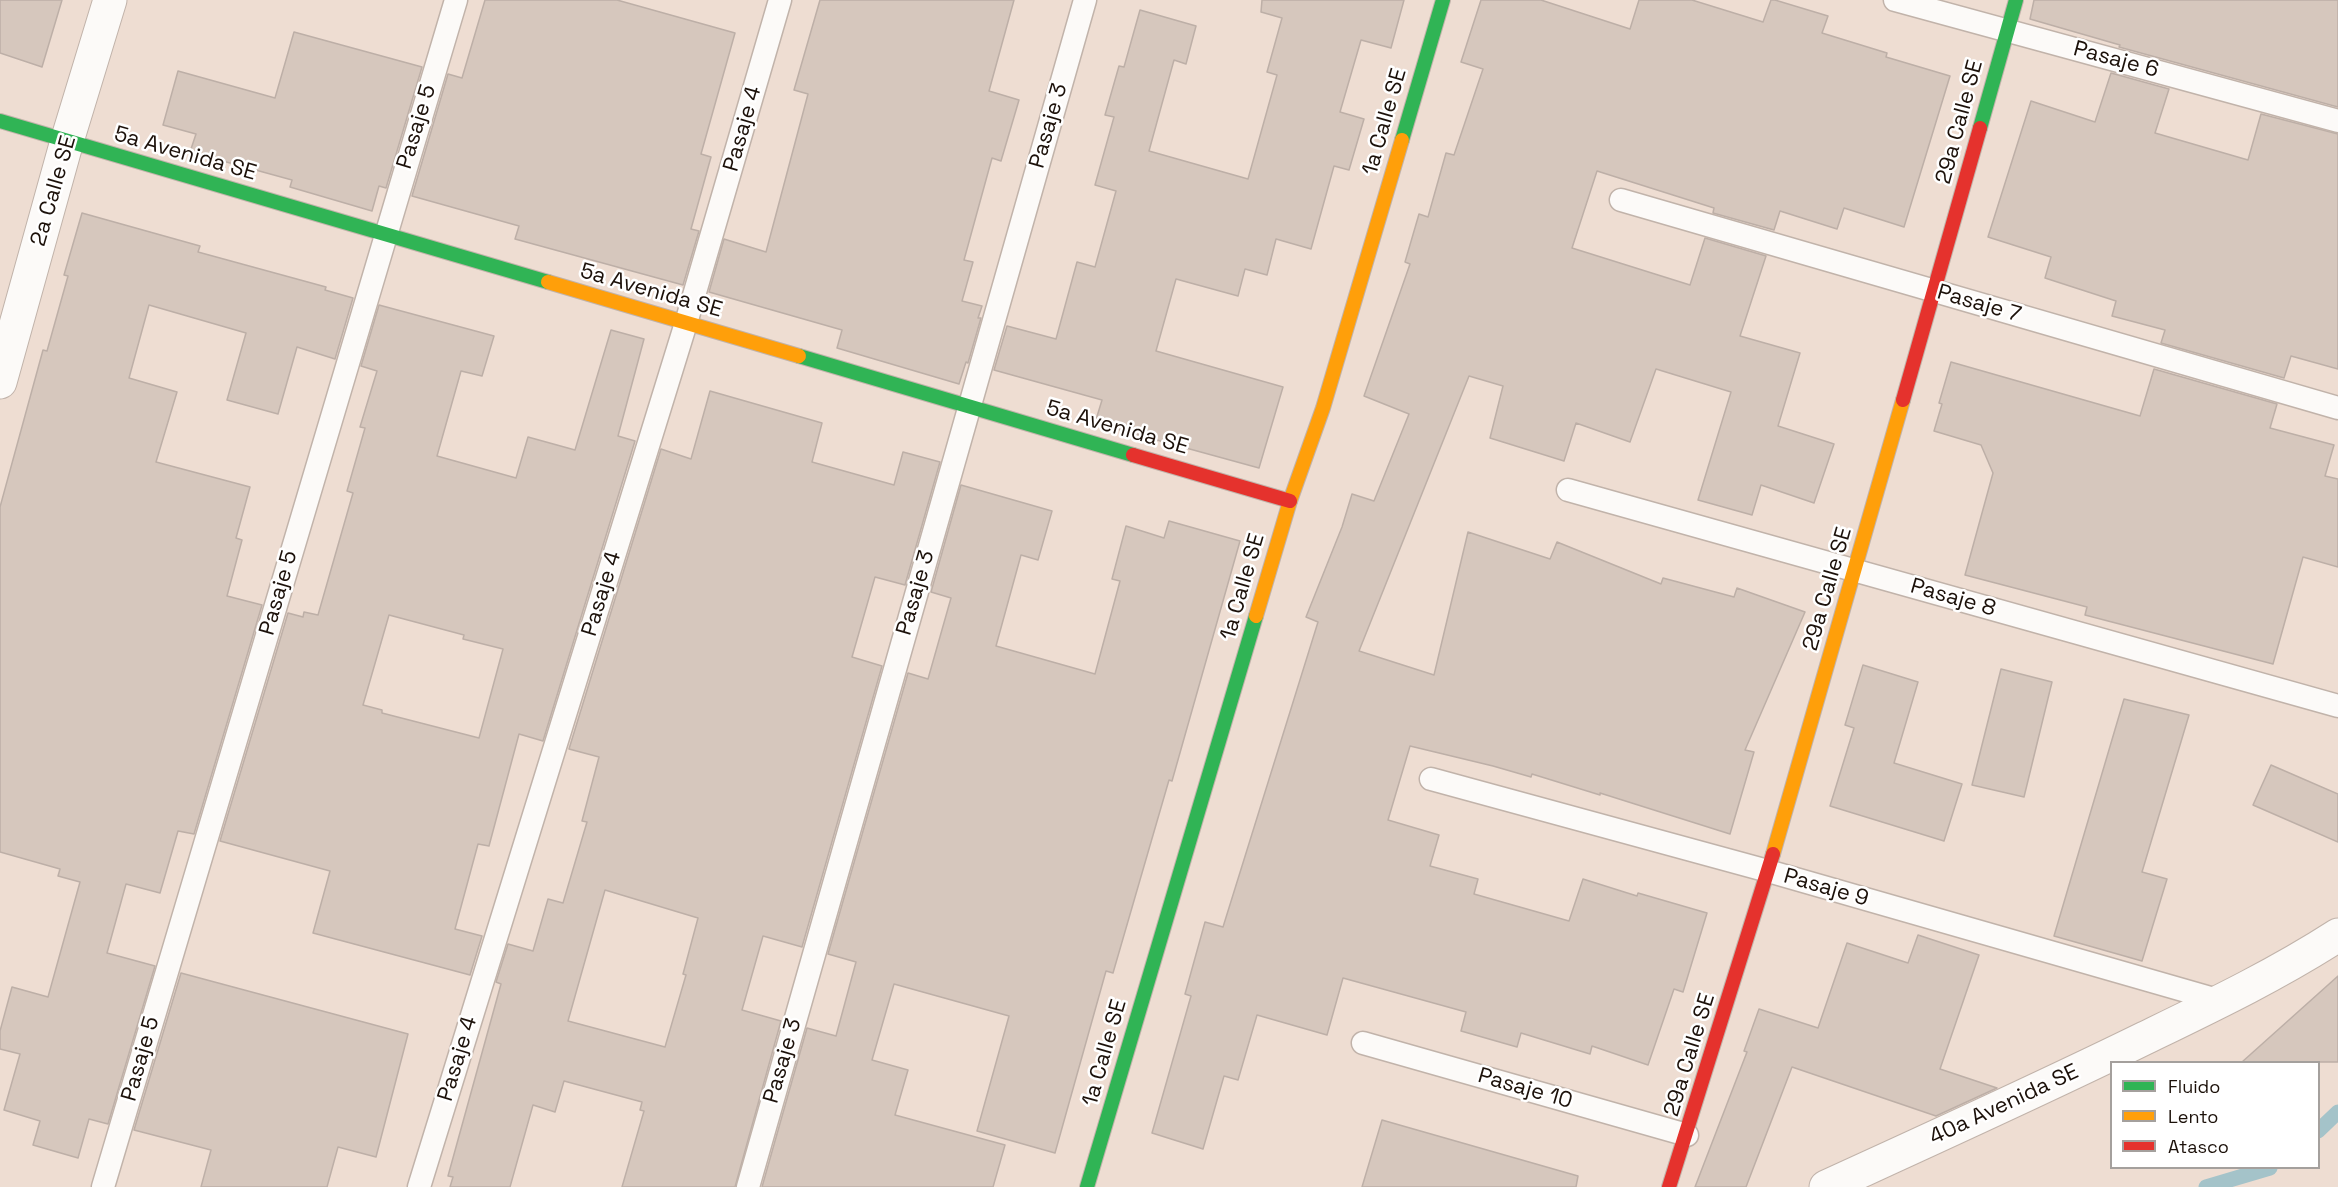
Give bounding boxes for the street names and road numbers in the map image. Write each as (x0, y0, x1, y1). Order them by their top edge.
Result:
street label: Pasaje 6 (2070, 36, 2162, 84)
street label: 29a Calle SE (1931, 57, 1989, 187)
street label: 1a Calle SE (1357, 66, 1413, 178)
street label: Pasaje 3 (1024, 81, 1074, 171)
street label: Pasaje 5 (392, 82, 442, 172)
street label: Pasaje 4 (718, 83, 768, 175)
street label: 5a Avenida SE (111, 121, 259, 187)
street label: 2a Calle SE (26, 133, 82, 249)
street label: 5a Avenida SE (577, 258, 725, 324)
street label: Pasaje 7 (1934, 279, 2024, 329)
street label: 5a Avenida SE (1043, 395, 1191, 461)
street label: 29a Calle SE (1798, 524, 1858, 654)
street label: 1a Calle SE (1215, 531, 1271, 643)
street label: Pasaje 5 (254, 548, 304, 638)
street label: Pasaje 4 (577, 548, 627, 640)
street label: Pasaje 3 (891, 548, 941, 638)
street label: Pasaje 8 (1907, 573, 1999, 623)
street label: Pasaje 9 (1780, 863, 1872, 913)
street label: 29a Calle SE (1659, 990, 1721, 1120)
street label: 1a Calle SE (1077, 997, 1133, 1109)
street label: Pasaje 4 (433, 1013, 483, 1105)
street label: Pasaje 5 (116, 1014, 166, 1104)
street label: Pasaje 3 (758, 1016, 808, 1106)
street label: 40a Avenida SE (1925, 1059, 2083, 1151)
street label: Pasaje 10 (1475, 1063, 1575, 1115)

